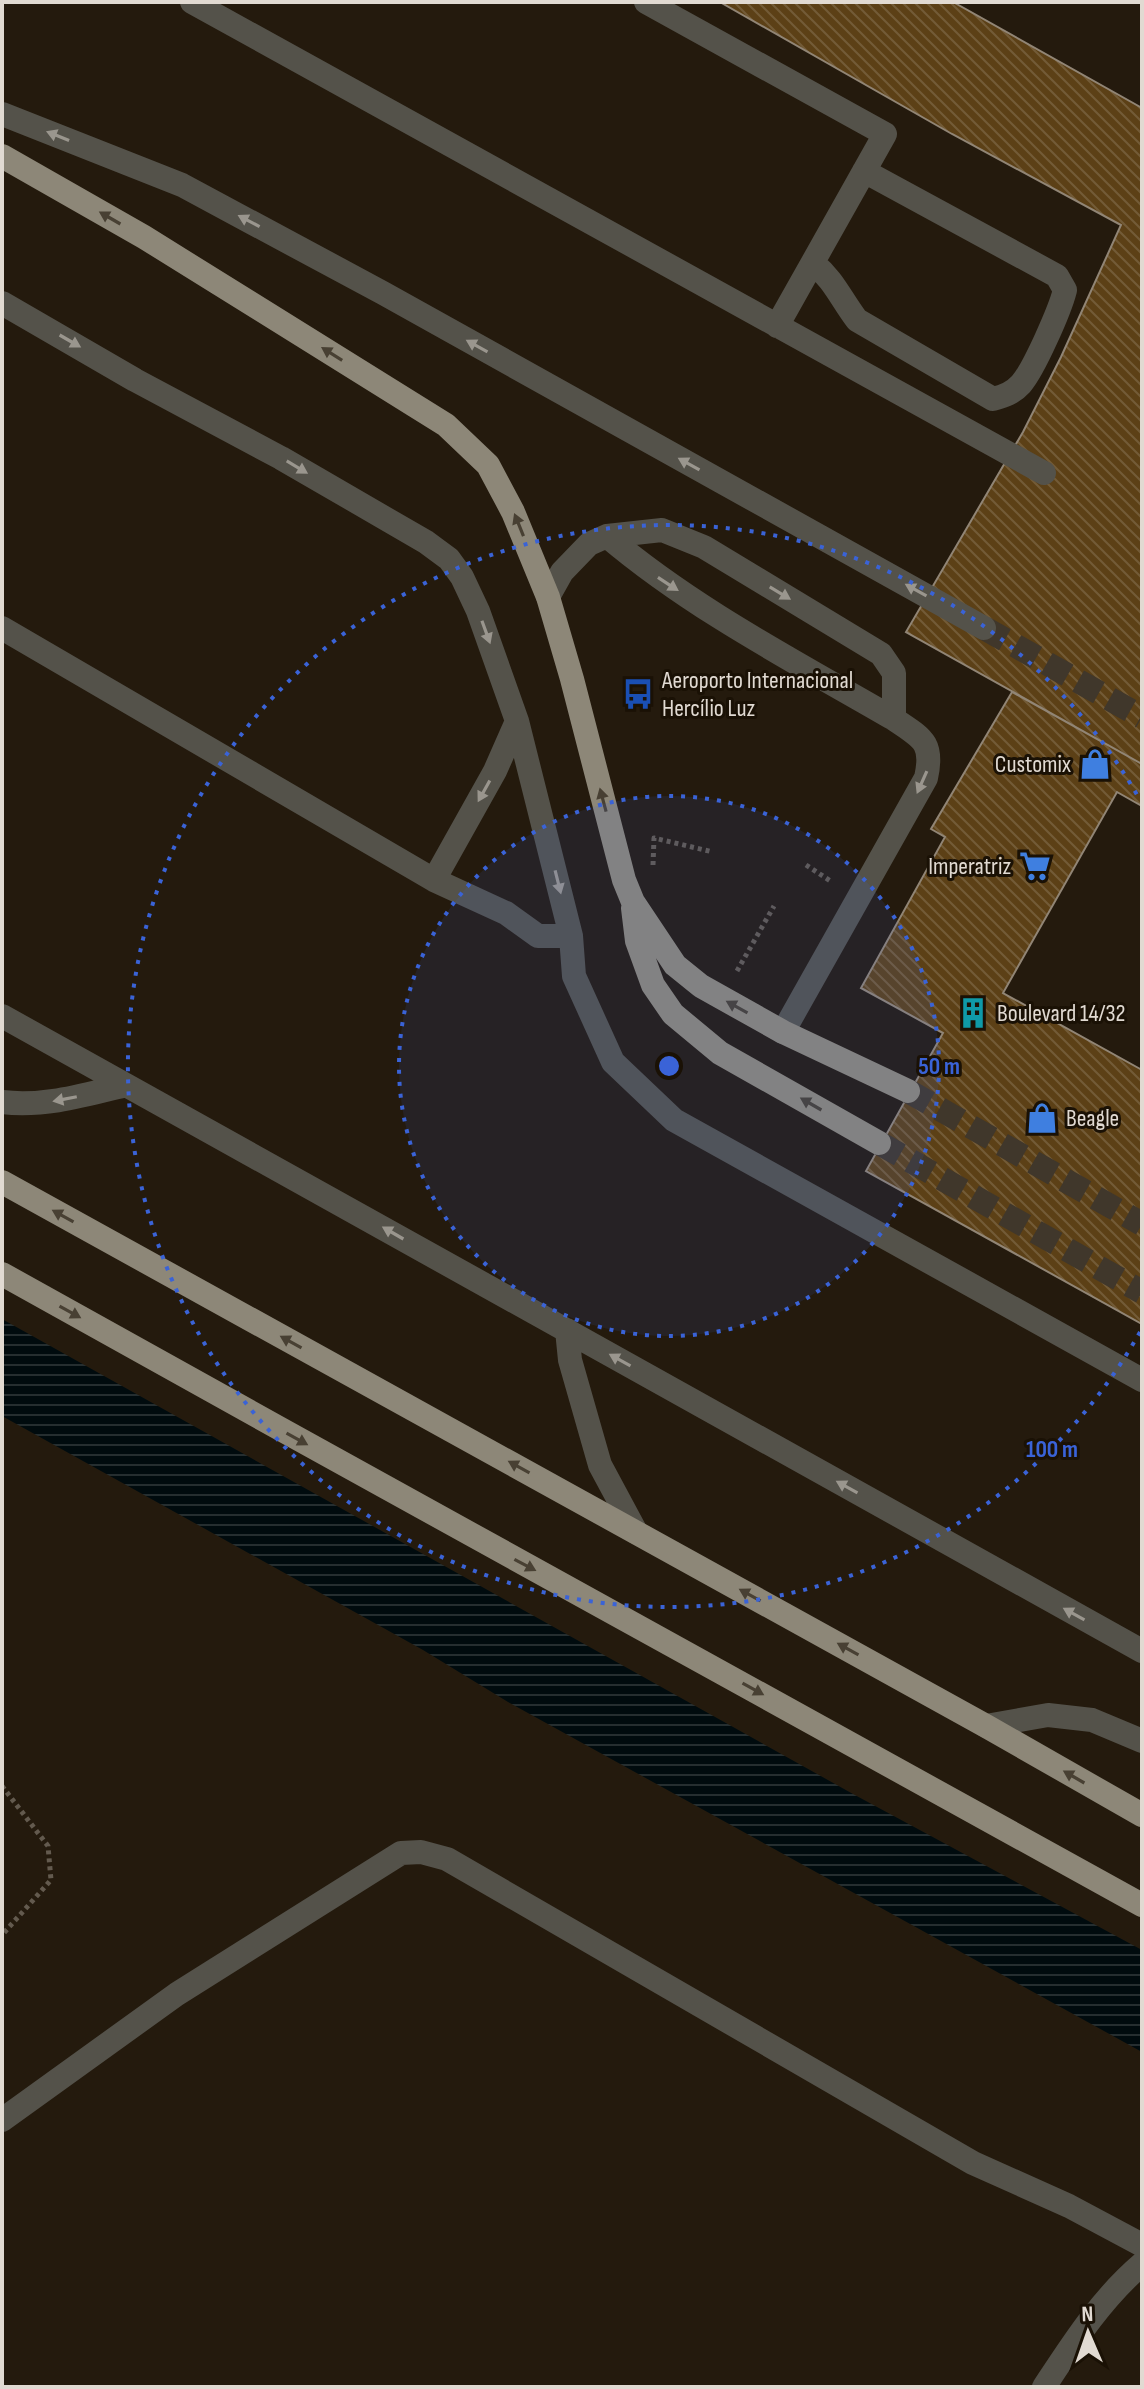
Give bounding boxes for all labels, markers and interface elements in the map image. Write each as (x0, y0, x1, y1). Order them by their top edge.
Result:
one-way arrow (46, 129, 70, 142)
one-way arrow (99, 211, 121, 225)
one-way arrow (238, 214, 260, 228)
one-way arrow (59, 334, 81, 348)
one-way arrow (466, 339, 488, 353)
one-way arrow (321, 347, 343, 361)
one-way arrow (677, 457, 700, 470)
one-way arrow (286, 460, 308, 474)
one-way arrow (512, 513, 525, 537)
one-way arrow (657, 576, 679, 590)
one-way arrow (905, 584, 927, 598)
one-way arrow (769, 586, 791, 600)
one-way arrow (480, 620, 493, 644)
place label: Aeroporto Internacional Hercílio Luz (661, 666, 853, 723)
bus stop icon: Aeroporto Internacional Hercílio Luz (621, 677, 655, 711)
shop icon: Customix (1078, 747, 1112, 781)
place label: Customix (995, 750, 1071, 779)
one-way arrow (916, 770, 929, 793)
one-way arrow (477, 780, 491, 802)
one-way arrow (597, 788, 609, 813)
supermarket icon: Imperatriz (1018, 849, 1052, 883)
place label: Imperatriz (928, 852, 1011, 881)
one-way arrow (552, 869, 564, 894)
building icon: Boulevard 14/32 (956, 996, 990, 1030)
place label: Boulevard 14/32 (997, 999, 1126, 1028)
one-way arrow (726, 1000, 749, 1014)
centre of rings (655, 1052, 683, 1080)
text: 50 m (918, 1052, 960, 1081)
one-way arrow (52, 1093, 77, 1106)
one-way arrow (800, 1097, 822, 1111)
shop icon: Beagle (1025, 1101, 1059, 1135)
place label: Beagle (1066, 1104, 1119, 1133)
one-way arrow (52, 1209, 74, 1223)
one-way arrow (382, 1227, 404, 1241)
one-way arrow (59, 1305, 81, 1319)
one-way arrow (280, 1335, 302, 1349)
one-way arrow (609, 1353, 631, 1367)
one-way arrow (286, 1432, 308, 1446)
text: 100 m (1026, 1435, 1078, 1464)
one-way arrow (507, 1460, 530, 1474)
one-way arrow (836, 1480, 858, 1494)
one-way arrow (513, 1558, 536, 1571)
one-way arrow (739, 1588, 761, 1602)
one-way arrow (1063, 1607, 1085, 1621)
one-way arrow (837, 1642, 859, 1656)
one-way arrow (742, 1681, 764, 1695)
one-way arrow (1063, 1770, 1085, 1784)
north arrow (1048, 2293, 1128, 2373)
text: N (1081, 2301, 1094, 2328)

